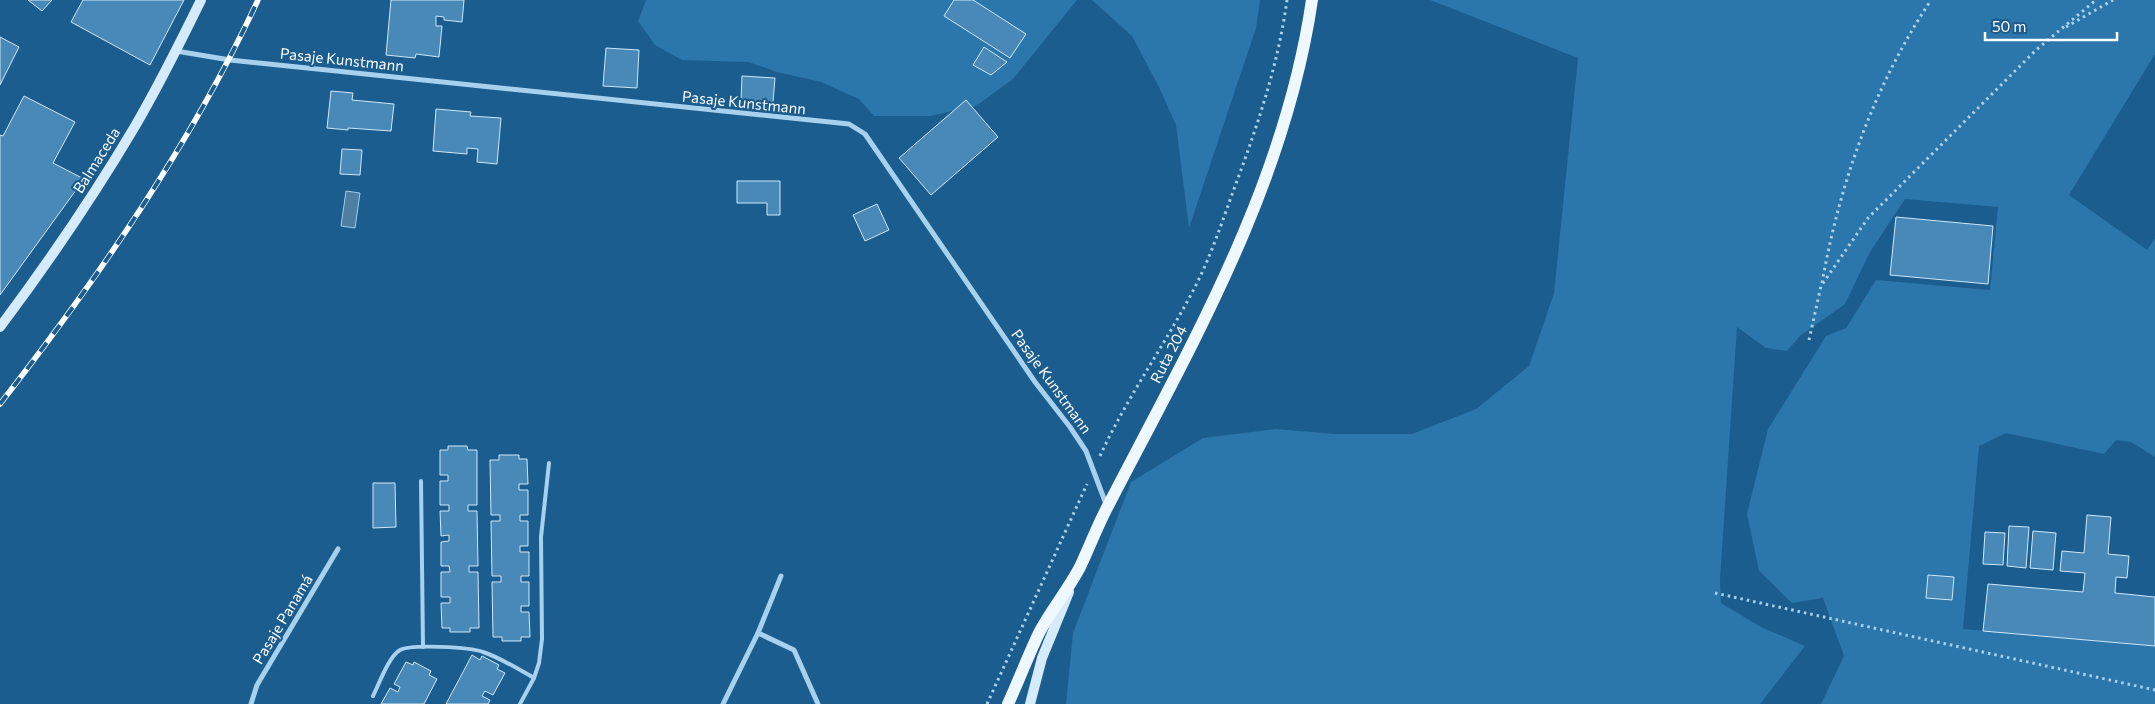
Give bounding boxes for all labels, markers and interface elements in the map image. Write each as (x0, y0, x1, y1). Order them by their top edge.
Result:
scale bar (1985, 10, 2118, 42)
text: 50 m (1992, 17, 2026, 35)
street label: Pasaje Kunstmann (279, 44, 405, 74)
street label: Pasaje Kunstmann (681, 87, 807, 117)
street label: Balmaceda (69, 124, 123, 196)
street label: Ruta 204 (1146, 322, 1190, 386)
street label: Pasaje Kunstmann (1008, 325, 1096, 437)
street label: Pasaje Panamá (248, 571, 316, 667)

